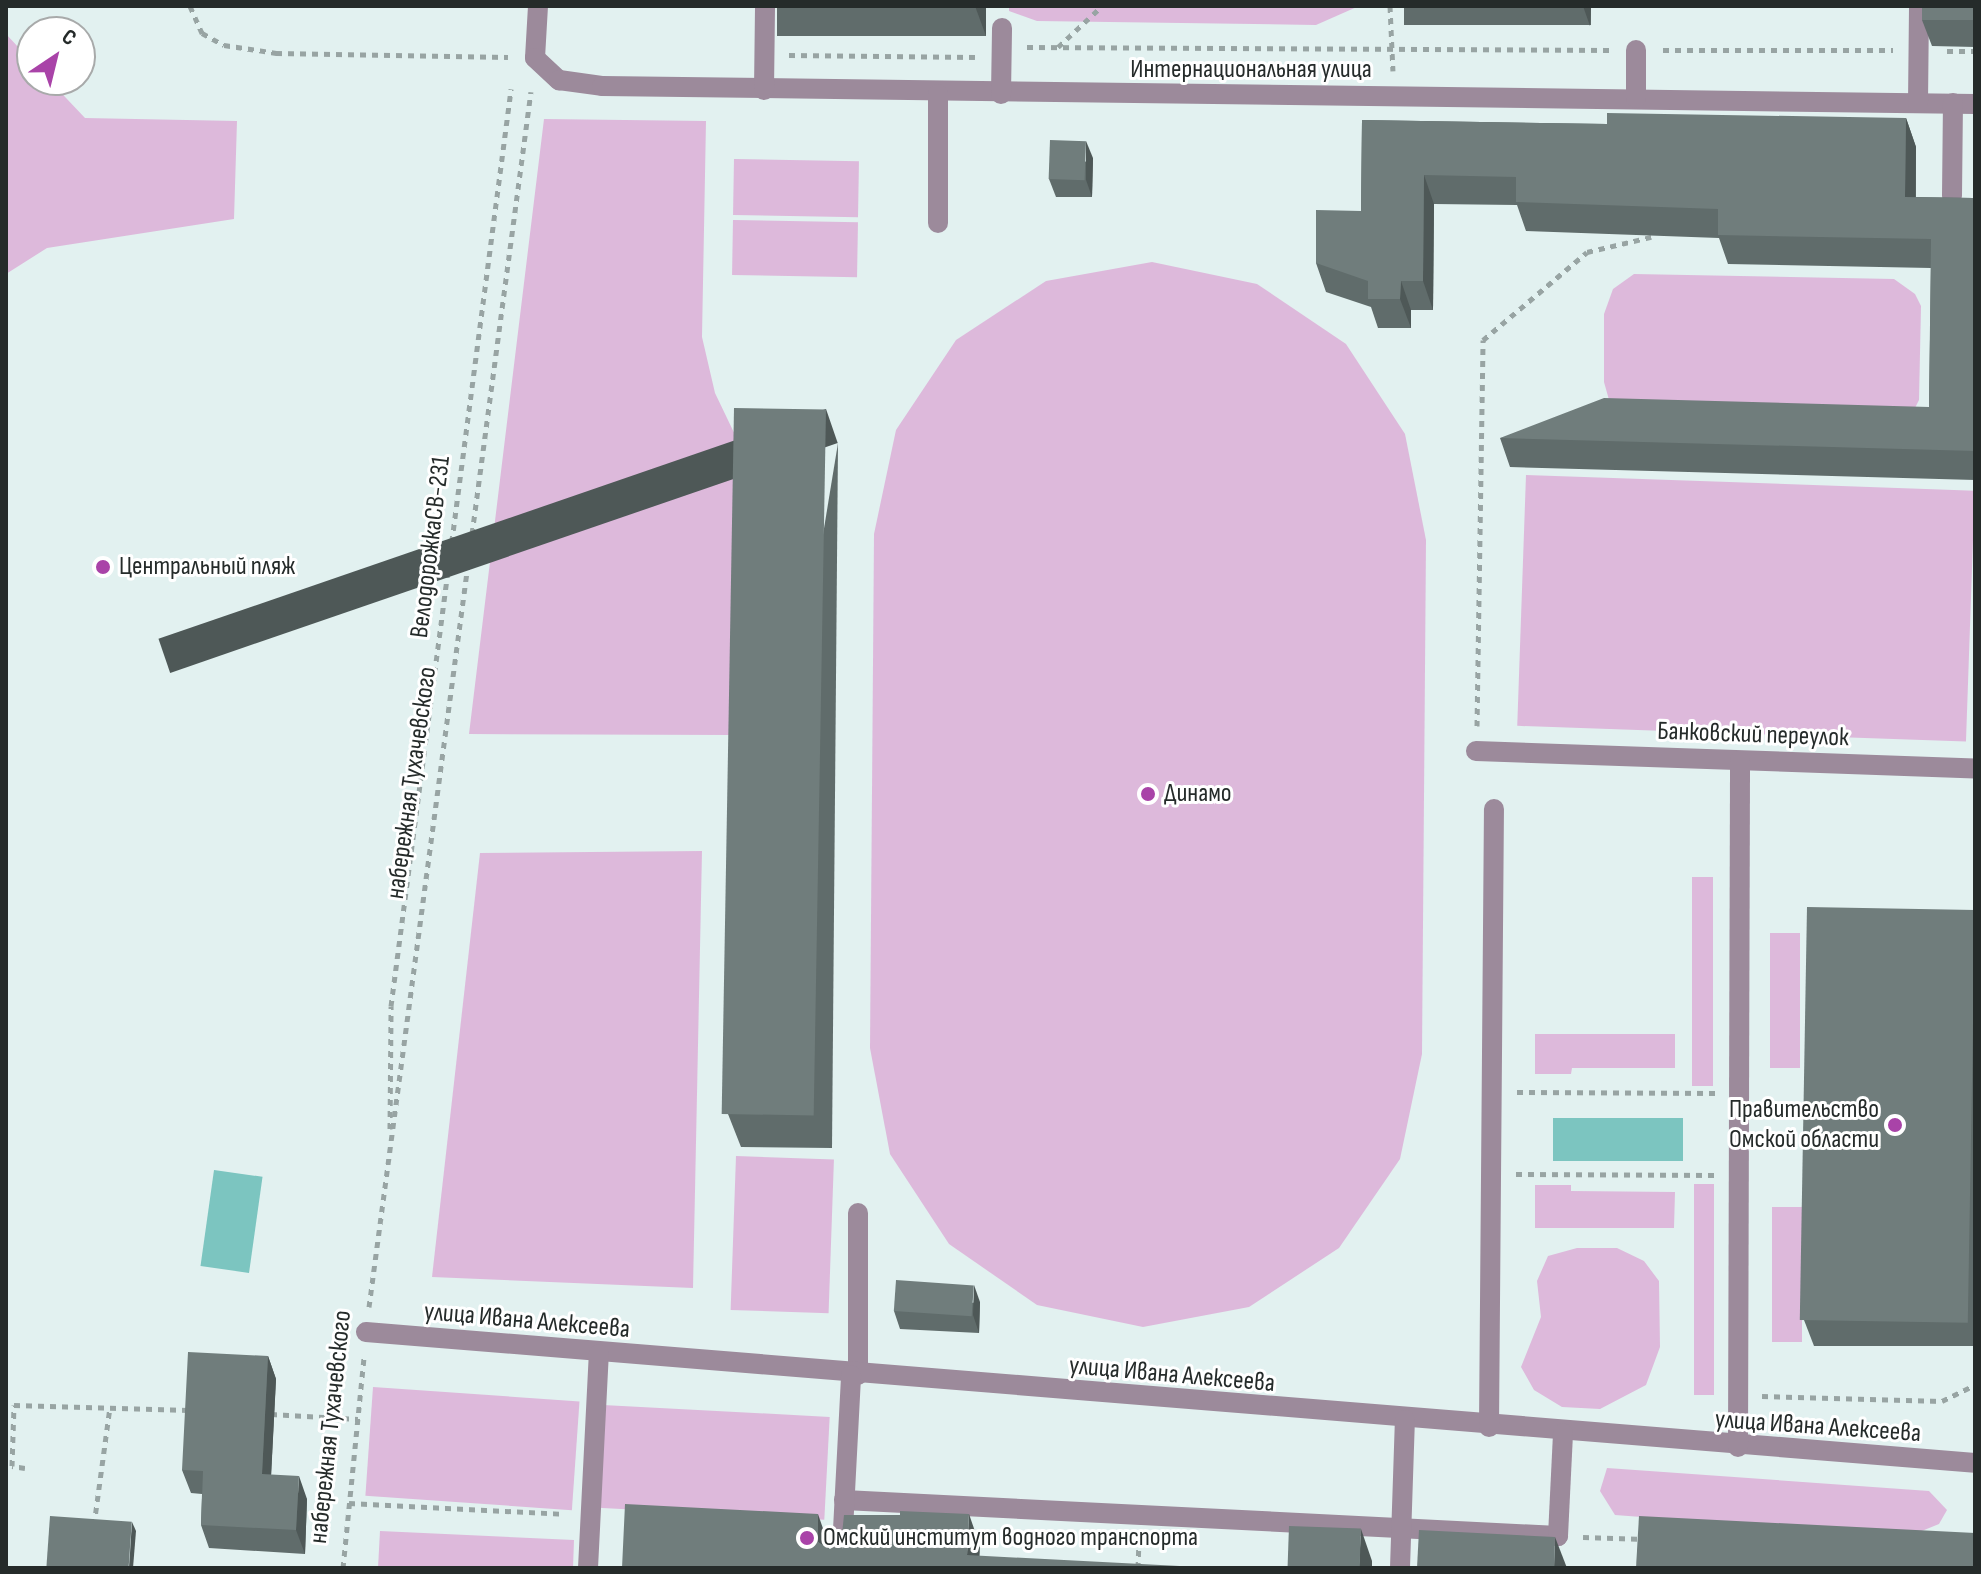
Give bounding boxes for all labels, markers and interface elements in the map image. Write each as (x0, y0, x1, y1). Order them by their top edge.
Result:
north arrow (16, 16, 96, 96)
text: С (57, 23, 81, 52)
street label: Интернациональная улица (1130, 54, 1372, 86)
street label: ВелодорожкаСВ-231 (404, 454, 458, 640)
place label: Центральный пляж (119, 551, 295, 583)
marker: Центральный пляж (94, 558, 112, 576)
street label: набережная Тухачевского (380, 665, 444, 901)
street label: Банковский переулок (1657, 716, 1849, 754)
place label: Динамо (1164, 778, 1232, 810)
marker: Динамо (1139, 785, 1157, 803)
place label: Правительство Омской области (1729, 1094, 1879, 1156)
marker: Правительство Омской области (1886, 1116, 1904, 1134)
street label: улица Ивана Алексеева (423, 1296, 631, 1346)
street label: набережная Тухачевского (303, 1309, 359, 1545)
street label: улица Ивана Алексеева (1068, 1350, 1276, 1400)
street label: улица Ивана Алексеева (1714, 1404, 1922, 1450)
place label: Омский институт водного транспорта (823, 1522, 1198, 1554)
marker: Омский институт водного транспорта (798, 1529, 816, 1547)

